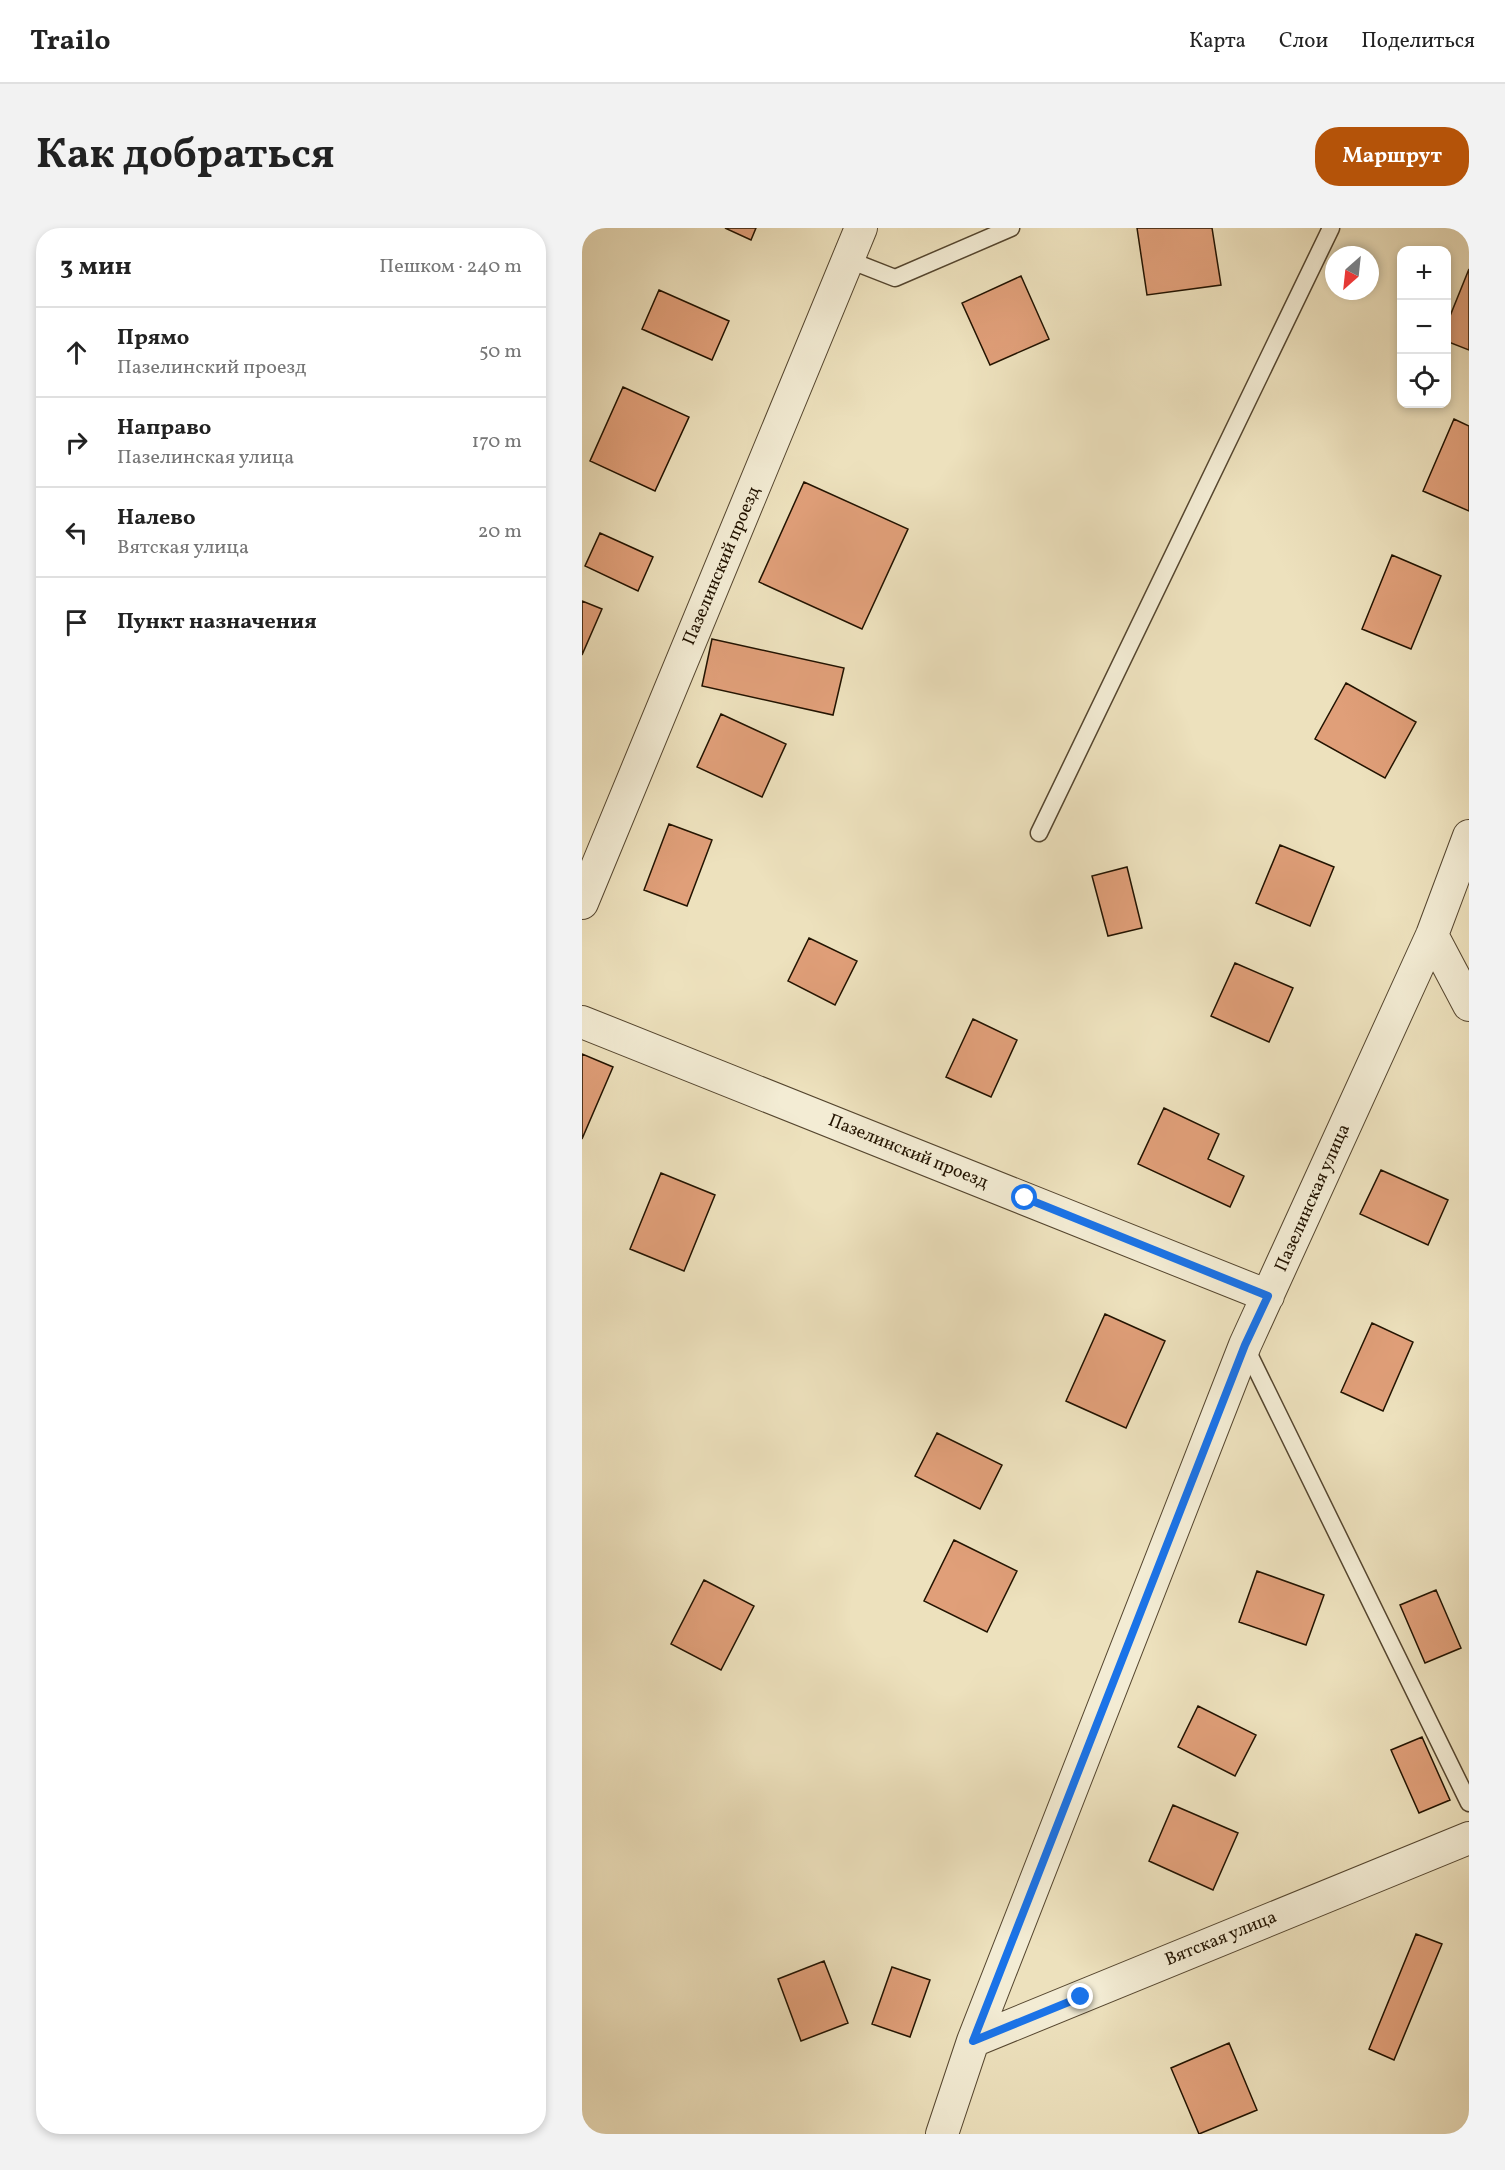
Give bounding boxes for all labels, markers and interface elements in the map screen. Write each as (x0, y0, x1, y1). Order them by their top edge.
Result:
text: Trailo (30, 22, 111, 61)
text: Карта (1189, 27, 1246, 56)
text: Слои (1279, 27, 1328, 56)
text: Поделиться (1361, 27, 1475, 56)
text: Как добраться (36, 127, 335, 186)
button: Маршрут (1315, 127, 1469, 186)
north arrow (1325, 246, 1379, 300)
map controls (1397, 246, 1451, 408)
button: + (1397, 246, 1451, 300)
text: 3 мин (60, 249, 132, 285)
text: Пешком · 240 m (379, 253, 522, 281)
button: − (1397, 300, 1451, 354)
text: Прямо (117, 323, 189, 354)
icon: ahead (60, 336, 93, 369)
text: 50 m (479, 338, 522, 366)
text: Пазелинский проезд (117, 354, 306, 382)
button: locate (1397, 354, 1451, 408)
text: Направо (117, 413, 211, 444)
icon: right (60, 426, 93, 459)
text: 170 m (472, 428, 522, 456)
text: Пазелинская улица (117, 444, 294, 472)
street label: Пазелинский проезд (677, 483, 767, 649)
text: Налево (117, 503, 196, 534)
icon: left (60, 516, 93, 549)
text: 20 m (478, 518, 522, 546)
text: Вятская улица (117, 534, 249, 562)
icon: arrive (60, 606, 93, 639)
text: Пункт назначения (117, 607, 317, 638)
street label: Пазелинский проезд (824, 1108, 992, 1196)
street label: Пазелинская улица (1269, 1120, 1357, 1276)
route start (1011, 1184, 1037, 1210)
street label: Вятская улица (1161, 1905, 1281, 1973)
route end (1067, 1983, 1093, 2009)

